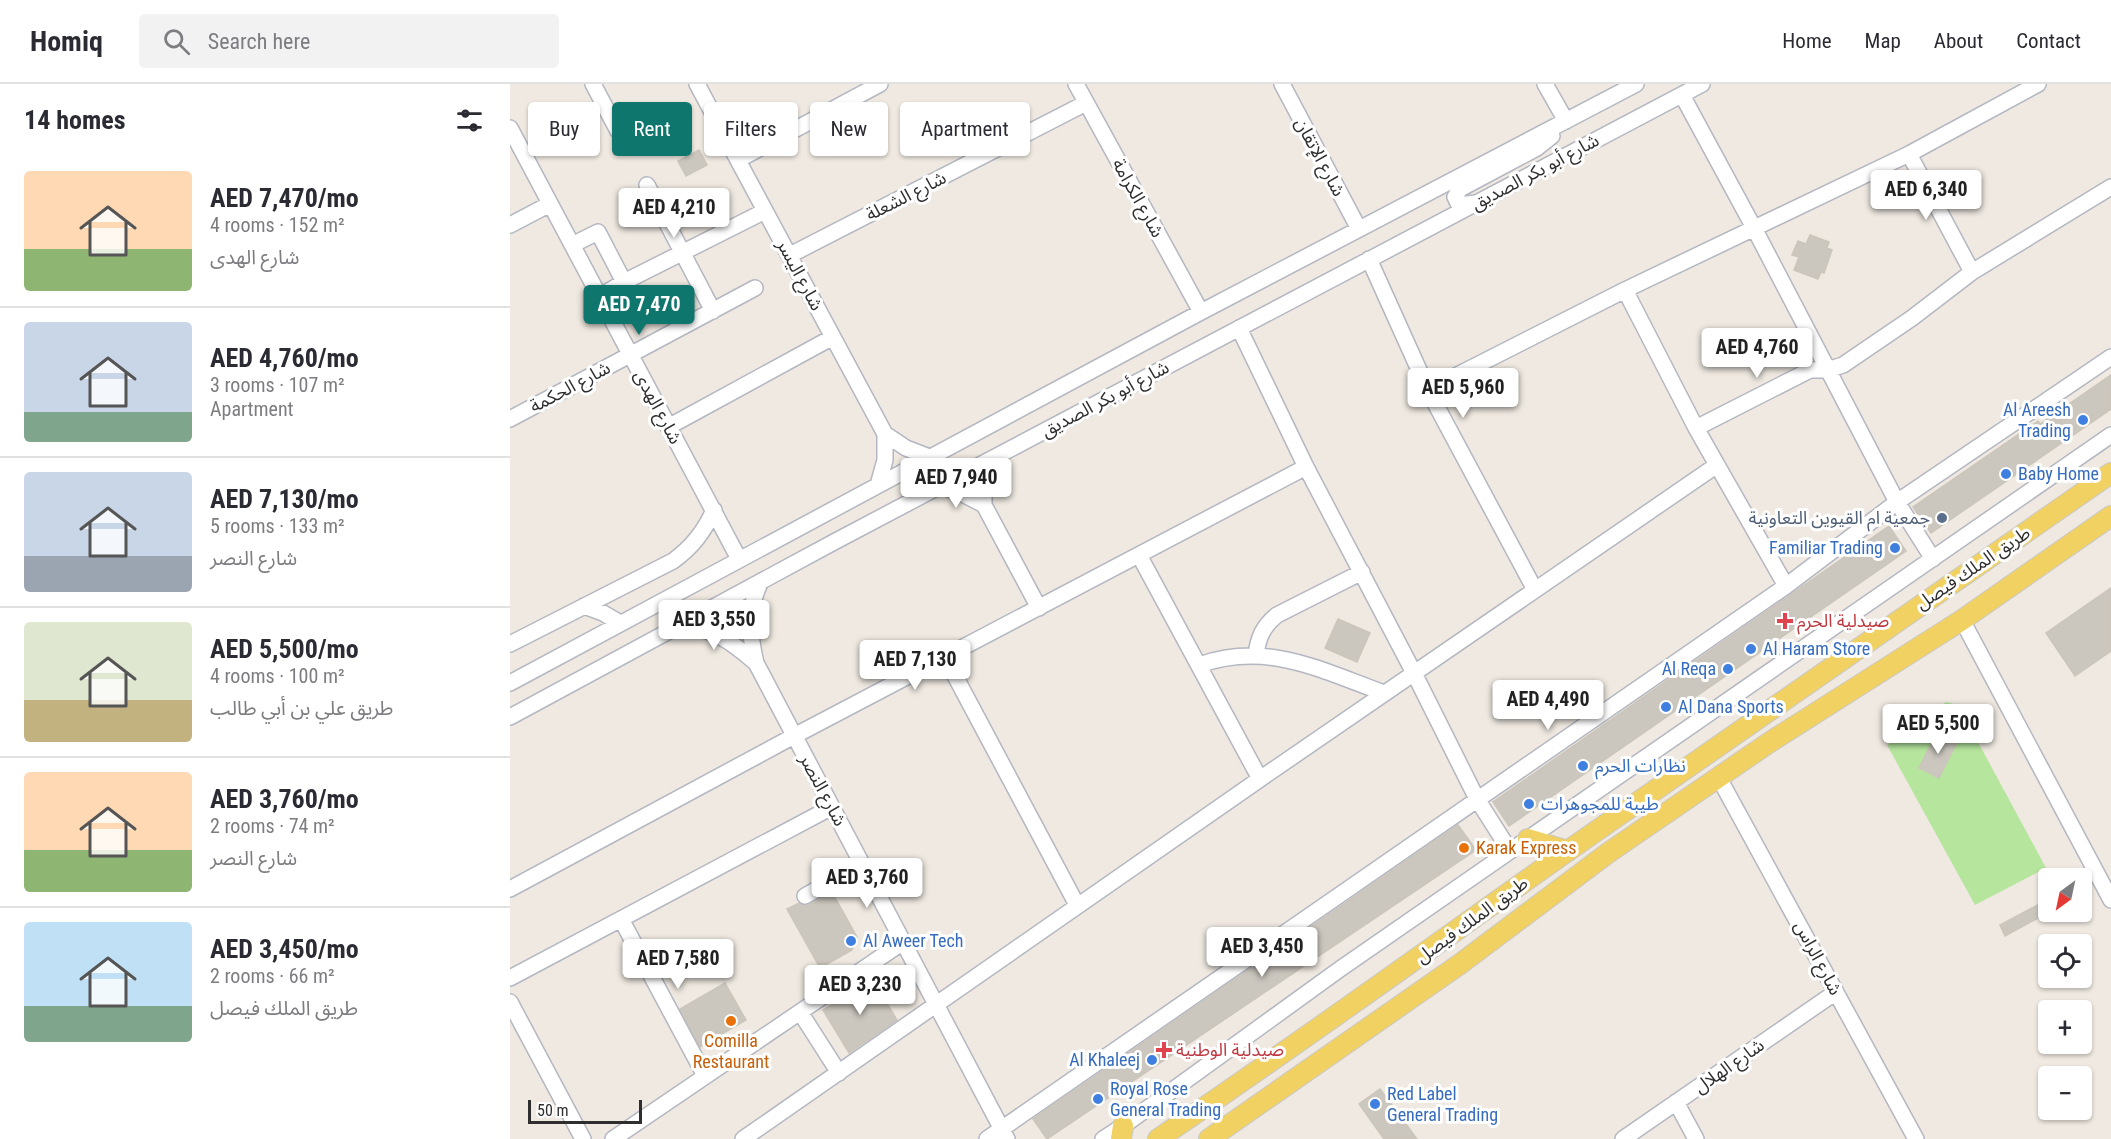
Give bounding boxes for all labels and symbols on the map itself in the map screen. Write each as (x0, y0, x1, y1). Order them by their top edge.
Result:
street label: شارع الإتقان (1287, 114, 1350, 201)
street label: شارع أبو بكر الصديق (1467, 129, 1604, 218)
street label: شارع الكرامة (1105, 155, 1169, 243)
street label: شارع الشعلة (862, 166, 951, 228)
pin: AED 6,340 (1857, 170, 1995, 221)
pin: AED 4,210 (605, 188, 743, 239)
street label: شارع اليسر (769, 235, 828, 316)
pin: AED 7,470 (570, 285, 708, 336)
pin: AED 4,760 (1688, 328, 1826, 379)
street label: شارع أبو بكر الصديق (1037, 356, 1174, 445)
street label: شارع الحكمة (526, 357, 615, 420)
street label: شارع الهدى (627, 366, 687, 449)
pin: AED 5,960 (1394, 368, 1532, 419)
place label: Al Areesh Trading (2003, 399, 2071, 441)
marker: Al Areesh Trading (2076, 413, 2090, 427)
pin: AED 7,940 (887, 458, 1025, 509)
place label: Baby Home (2018, 463, 2099, 484)
marker: Baby Home (1999, 467, 2013, 481)
place label: جمعية ام القيوين التعاونية (1749, 507, 1930, 532)
marker: جمعية ام القيوين التعاونية (1935, 511, 1949, 525)
street label: طريق الملك فيصل (1912, 522, 2034, 614)
place label: Familiar Trading (1769, 537, 1883, 558)
marker: Familiar Trading (1888, 541, 1902, 555)
pin: AED 3,550 (645, 600, 783, 651)
place label: صيدلية الحرم (1797, 610, 1889, 635)
marker: صيدلية الحرم (1778, 614, 1792, 628)
place label: Al Haram Store (1763, 638, 1870, 659)
pin: AED 7,130 (846, 640, 984, 691)
marker: Al Haram Store (1744, 642, 1758, 656)
place label: Al Reqa (1662, 658, 1716, 679)
marker: Al Reqa (1721, 662, 1735, 676)
pin: AED 4,490 (1479, 680, 1617, 731)
place label: Al Dana Sports (1678, 696, 1784, 717)
marker: Al Dana Sports (1659, 700, 1673, 714)
pin: AED 5,500 (1869, 704, 2007, 755)
street label: شارع النصر (792, 749, 851, 831)
place label: نظارات الحرم (1595, 755, 1686, 780)
marker: نظارات الحرم (1576, 759, 1590, 773)
place label: طيبة للمجوهرات (1541, 793, 1659, 815)
marker: طيبة للمجوهرات (1522, 797, 1536, 811)
place label: Karak Express (1476, 837, 1576, 858)
marker: Karak Express (1457, 841, 1471, 855)
pin: AED 3,760 (798, 858, 936, 909)
north arrow (2038, 868, 2092, 922)
street label: طريق الملك فيصل (1412, 872, 1532, 968)
street label: شارع الراس (1787, 917, 1847, 1000)
pin: AED 3,450 (1193, 927, 1331, 978)
place label: Al Aweer Tech (863, 930, 964, 951)
marker: Al Aweer Tech (844, 934, 858, 948)
pin: AED 7,580 (609, 939, 747, 990)
pin: AED 3,230 (791, 965, 929, 1016)
marker: Comilla Restaurant (724, 1014, 738, 1028)
place label: Comilla Restaurant (693, 1030, 769, 1072)
street label: شارع الهلال (1690, 1034, 1770, 1101)
place label: صيدلية الوطنية (1176, 1039, 1284, 1061)
marker: صيدلية الوطنية (1157, 1043, 1171, 1057)
place label: Al Khaleej (1069, 1049, 1140, 1070)
marker: Al Khaleej (1145, 1053, 1159, 1067)
place label: Royal Rose General Trading (1110, 1078, 1221, 1120)
place label: Red Label General Trading (1387, 1083, 1498, 1125)
marker: Royal Rose General Trading (1091, 1092, 1105, 1106)
scale bar (528, 1097, 642, 1124)
marker: Red Label General Trading (1368, 1097, 1382, 1111)

